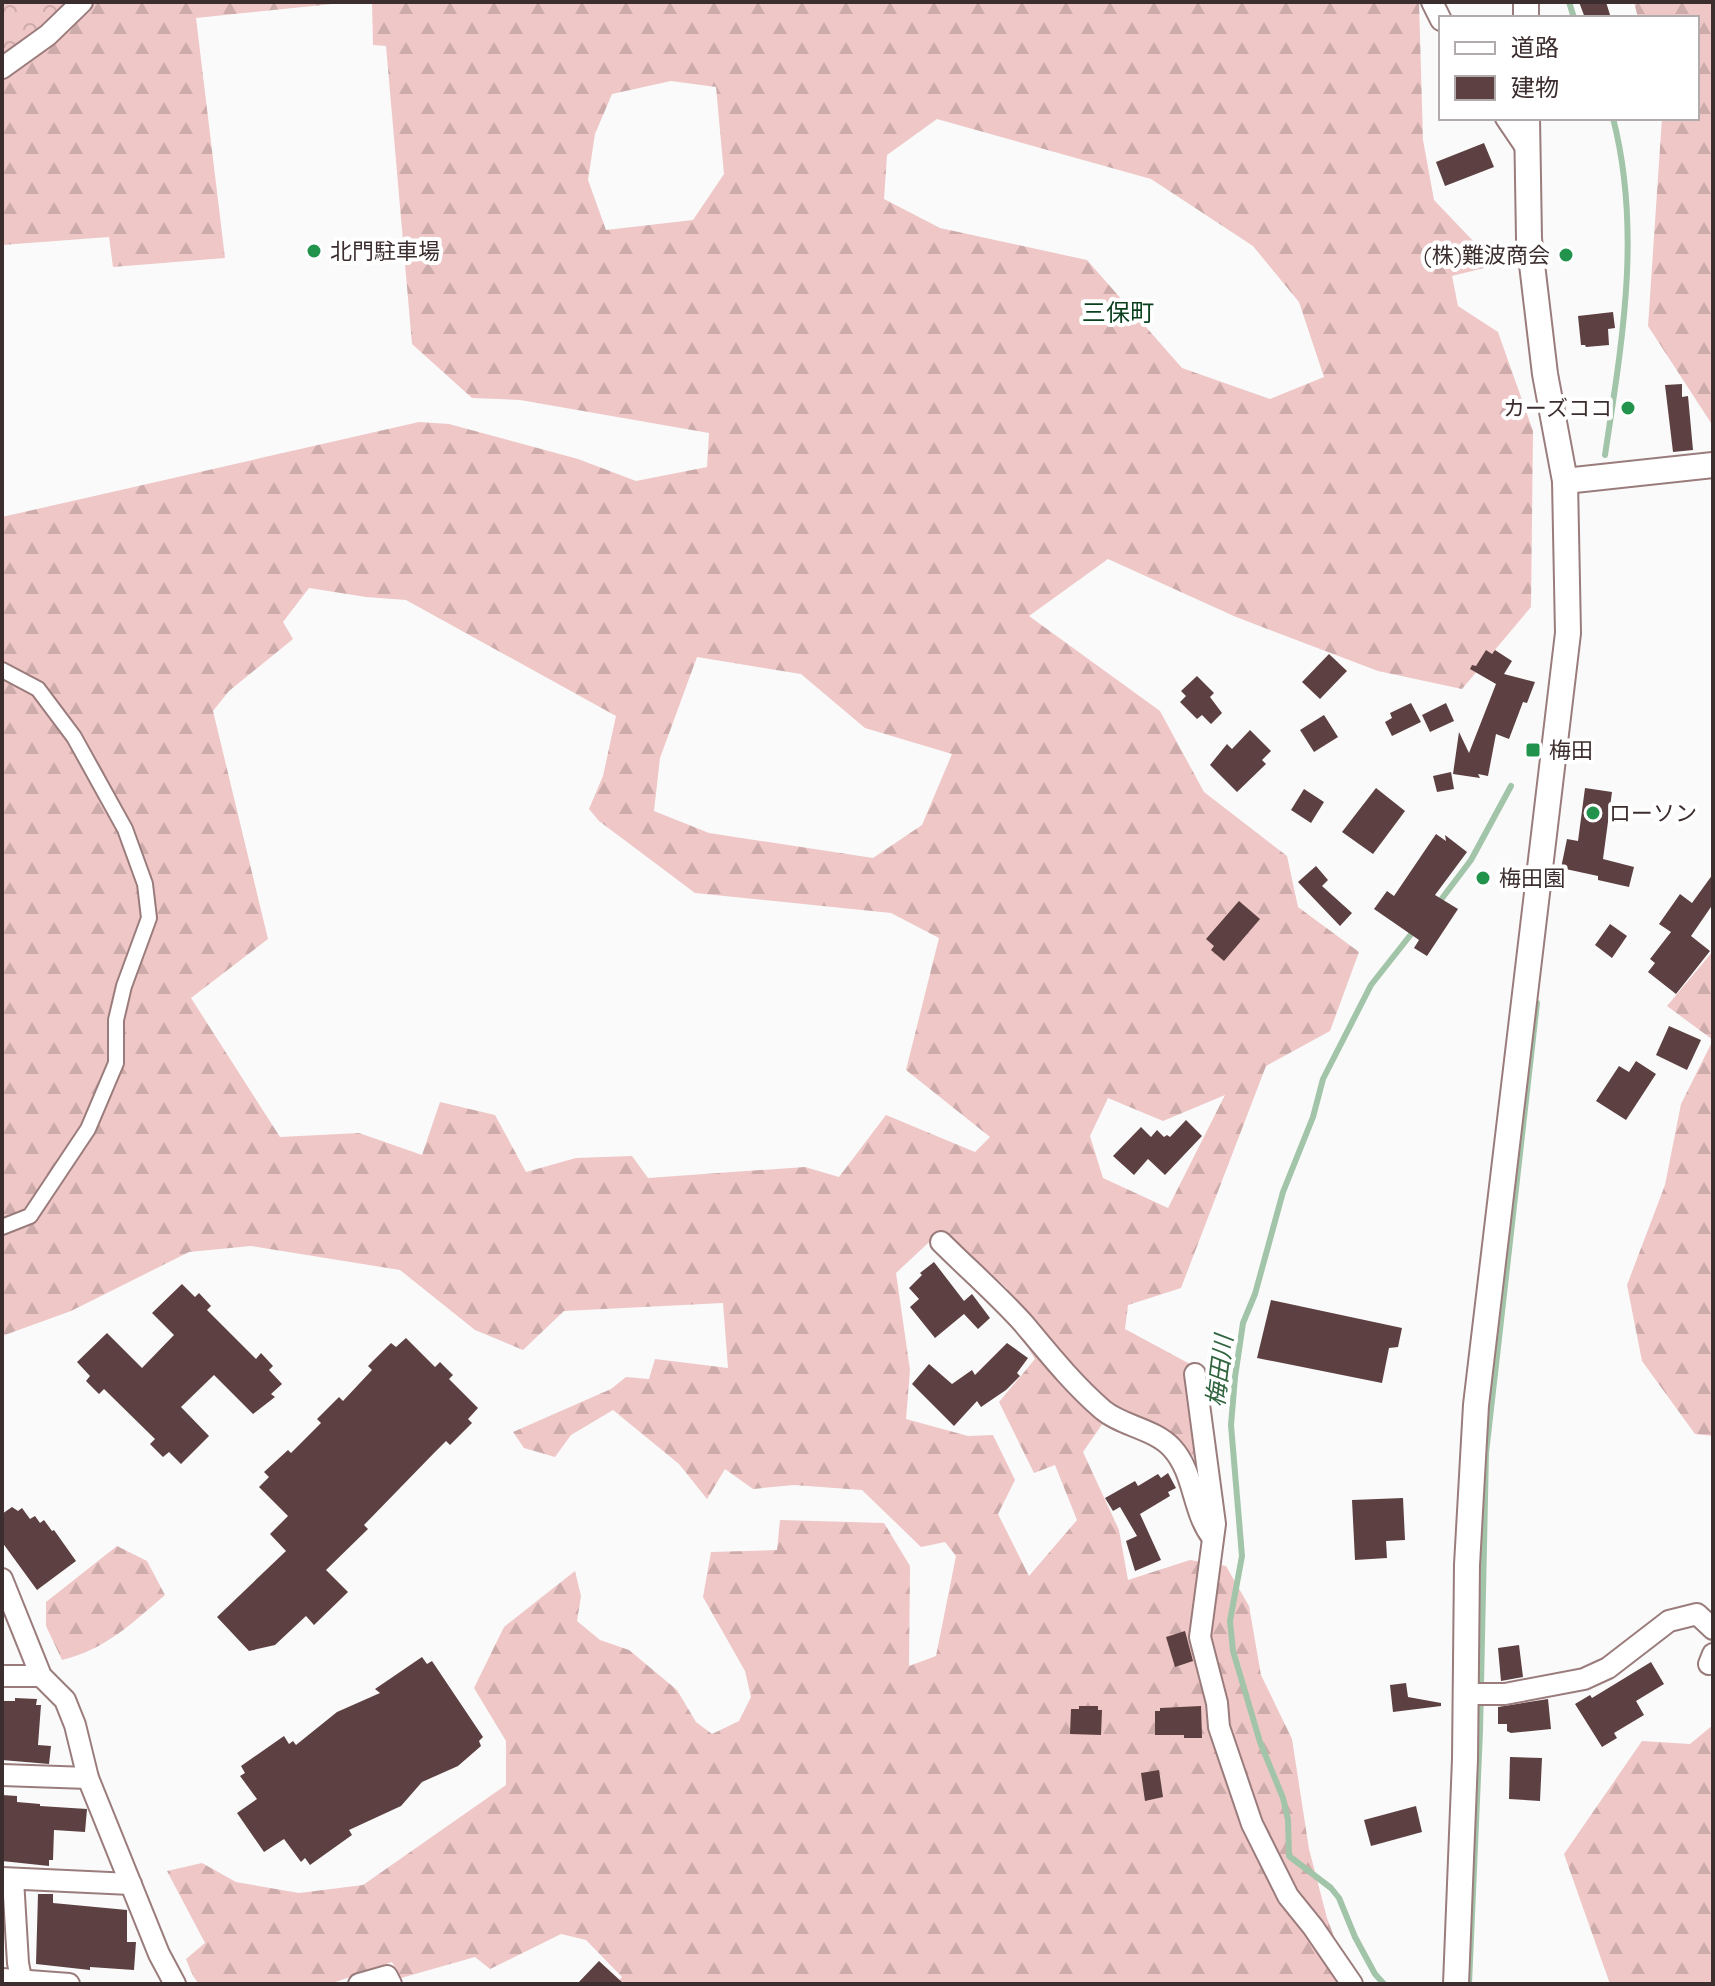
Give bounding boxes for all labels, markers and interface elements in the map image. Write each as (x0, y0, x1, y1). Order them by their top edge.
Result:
legend (1439, 16, 1699, 120)
text: 道路 (1511, 32, 1559, 62)
text: 建物 (1511, 72, 1559, 102)
place label: 北門駐車場 (330, 237, 440, 265)
place label: (株)難波商会 (1424, 241, 1550, 269)
marker: 北門駐車場 (305, 242, 323, 260)
marker: (株)難波商会 (1557, 246, 1575, 264)
district label: 三保町 (1082, 297, 1154, 327)
place label: カーズココ (1503, 394, 1612, 422)
marker: カーズココ (1619, 399, 1637, 417)
place label: 梅田 (1549, 736, 1593, 764)
marker: 梅田 (1524, 741, 1542, 759)
place label: ローソン (1609, 799, 1697, 827)
marker: ローソン (1584, 804, 1602, 822)
place label: 梅田園 (1499, 864, 1565, 892)
marker: 梅田園 (1474, 869, 1492, 887)
water label: 梅田川 (1200, 1330, 1239, 1408)

